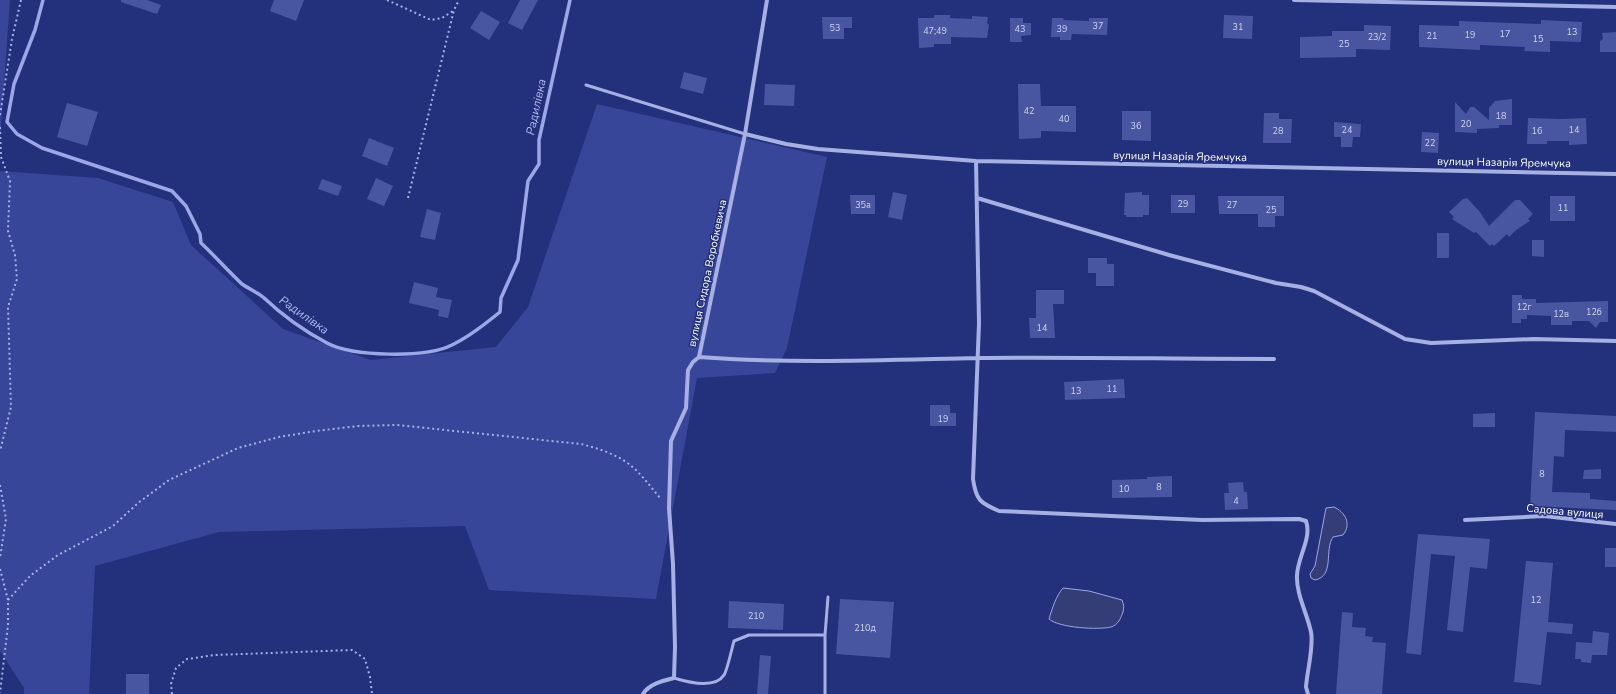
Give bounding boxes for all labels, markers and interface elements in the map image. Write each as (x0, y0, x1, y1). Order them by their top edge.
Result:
house number: 37 (1093, 20, 1103, 32)
house number: 31 (1233, 21, 1243, 33)
house number: 53 (830, 22, 840, 34)
house number: 43 (1015, 23, 1025, 35)
house number: 39 (1057, 23, 1067, 35)
house number: 47;49 (923, 25, 947, 37)
house number: 13 (1567, 26, 1577, 38)
house number: 17 (1500, 28, 1510, 40)
house number: 19 (1465, 29, 1475, 41)
house number: 21 (1427, 30, 1437, 42)
house number: 23/2 (1368, 31, 1386, 43)
house number: 15 (1533, 33, 1543, 45)
house number: 25 (1339, 38, 1349, 50)
water label: Радилівка (522, 77, 550, 137)
house number: 42 (1024, 105, 1034, 117)
house number: 18 (1496, 110, 1506, 122)
house number: 40 (1059, 113, 1069, 125)
house number: 20 (1461, 118, 1471, 130)
house number: 36 (1131, 120, 1141, 132)
house number: 24 (1342, 124, 1353, 136)
house number: 14 (1569, 124, 1580, 136)
house number: 28 (1273, 125, 1283, 137)
house number: 16 (1532, 125, 1542, 137)
house number: 22 (1425, 137, 1435, 149)
street label: вулиця Назарія Яремчука (1113, 148, 1247, 165)
street label: вулиця Назарія Яремчука (1437, 154, 1571, 171)
street label: вулиця Сидора Воробкевича (685, 198, 730, 348)
house number: 29 (1178, 198, 1188, 210)
house number: 35а (855, 199, 871, 211)
house number: 27 (1227, 199, 1237, 211)
house number: 11 (1558, 202, 1568, 214)
house number: 25 (1266, 204, 1276, 216)
water label: Радилівка (276, 292, 332, 338)
house number: 12г (1517, 301, 1531, 313)
house number: 12б (1586, 306, 1602, 318)
house number: 12в (1553, 308, 1569, 320)
house number: 14 (1037, 322, 1048, 334)
house number: 11 (1107, 383, 1117, 395)
house number: 13 (1071, 385, 1081, 397)
house number: 19 (938, 413, 948, 425)
house number: 8 (1539, 468, 1545, 480)
house number: 8 (1156, 481, 1162, 493)
house number: 10 (1119, 483, 1129, 495)
house number: 4 (1233, 495, 1239, 507)
street label: Садова вулиця (1526, 501, 1604, 522)
house number: 12 (1531, 594, 1541, 606)
house number: 210 (748, 610, 764, 622)
house number: 210д (854, 622, 876, 634)

